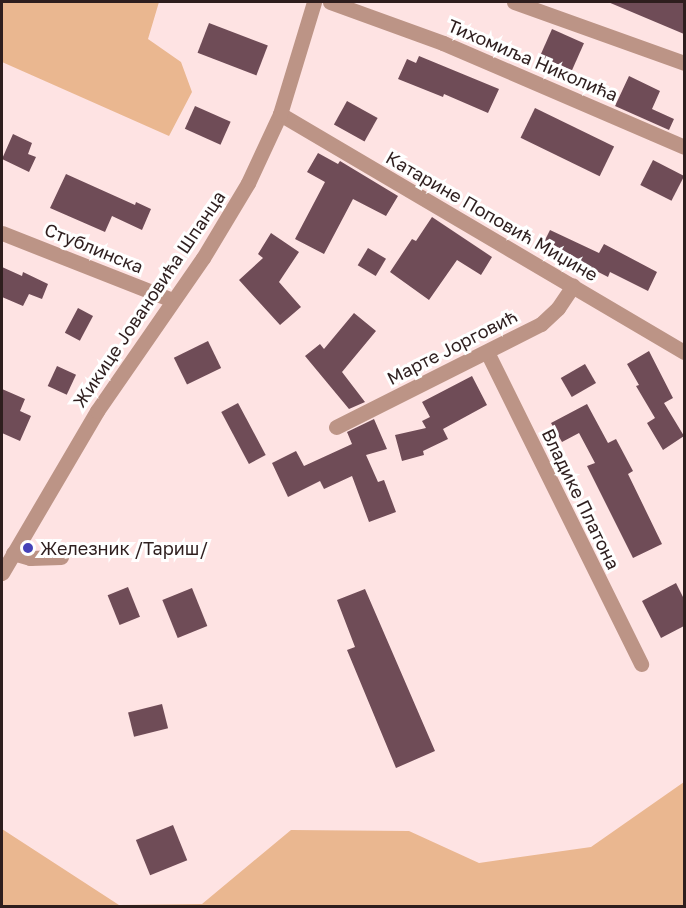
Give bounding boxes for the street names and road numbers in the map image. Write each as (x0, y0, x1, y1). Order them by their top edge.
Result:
street label: Тихомиља Николића (445, 14, 621, 106)
street label: Катарине Поповић Миџине (382, 146, 602, 286)
street label: Жикице Јовановића Шпанца (68, 187, 230, 411)
street label: Стублинска (41, 218, 147, 278)
street label: Марте Јорговић (383, 305, 521, 389)
street label: Владике Платона (538, 425, 624, 573)

